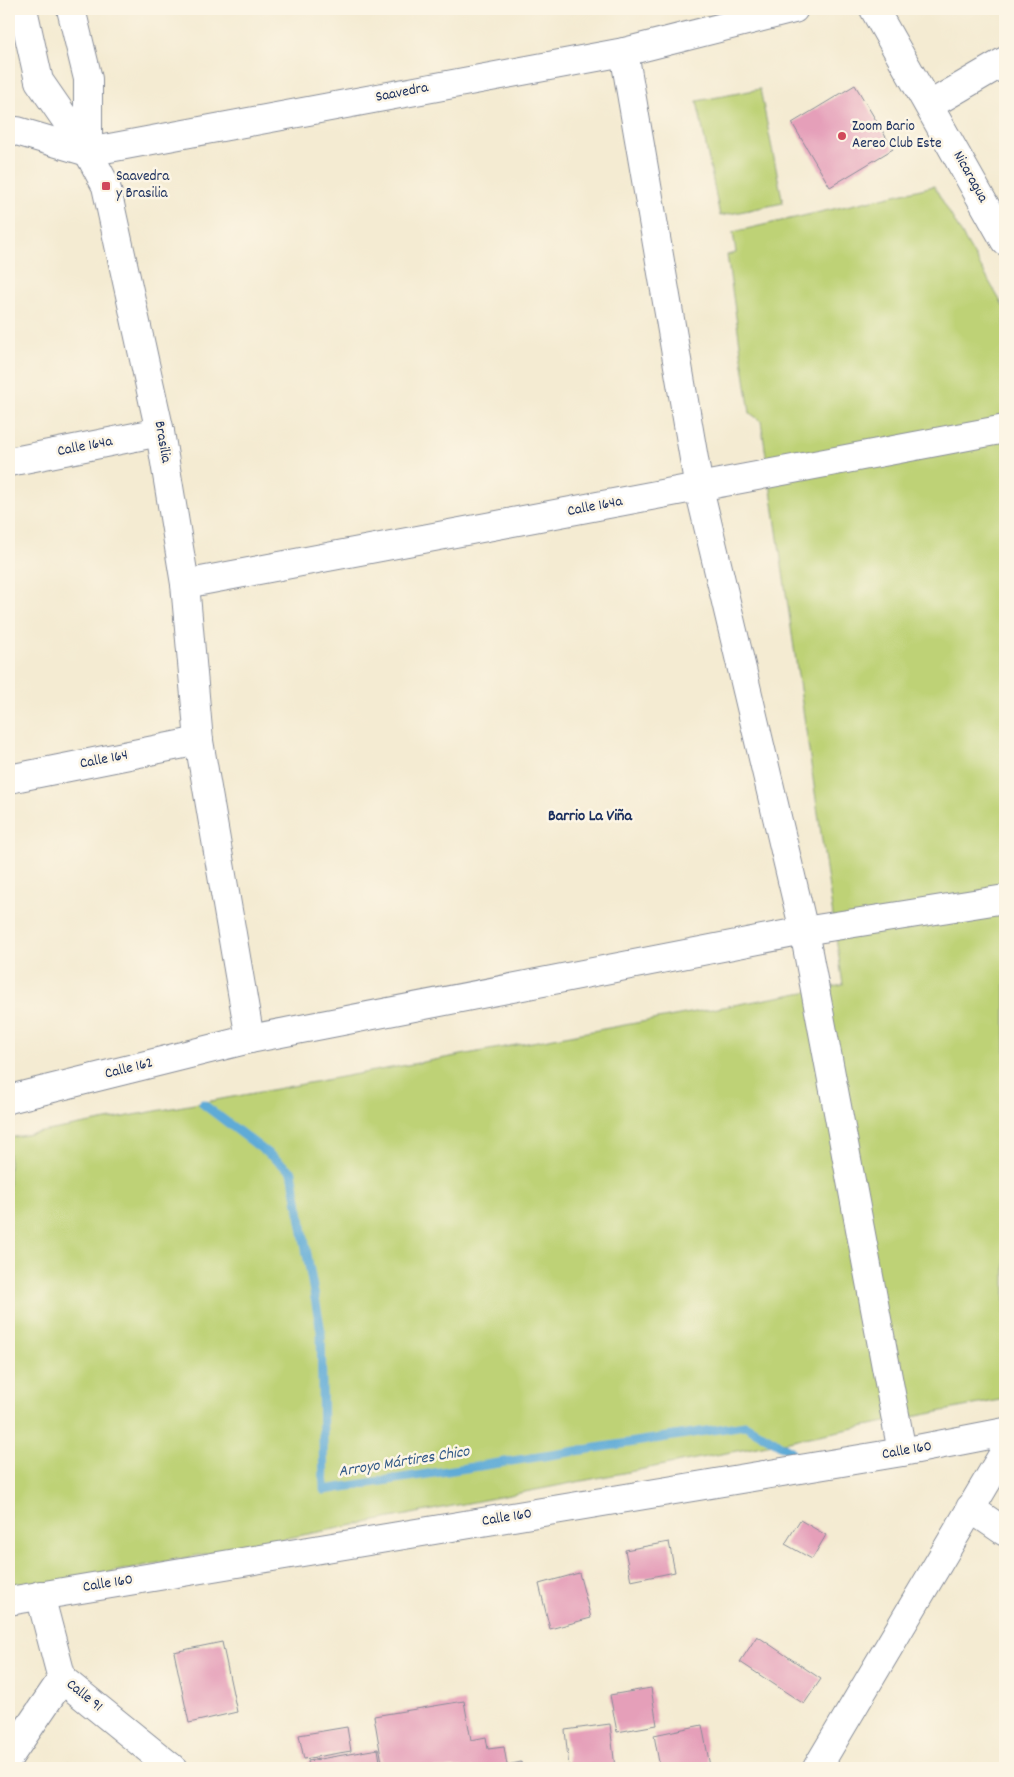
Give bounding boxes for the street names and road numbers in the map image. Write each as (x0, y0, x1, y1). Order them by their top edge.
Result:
street label: Saavedra (374, 77, 431, 109)
street label: Nicaragua (947, 147, 994, 208)
street label: Brasilia (148, 419, 177, 466)
street label: Calle 164a (56, 431, 115, 463)
street label: Calle 164a (566, 491, 625, 523)
street label: Calle 164 (78, 745, 130, 775)
street label: Calle 162 (103, 1052, 155, 1086)
street label: Calle 160 (880, 1436, 934, 1466)
street label: Calle 160 (480, 1503, 534, 1533)
street label: Calle 160 (81, 1569, 135, 1599)
street label: Calle 91 (61, 1674, 107, 1718)

